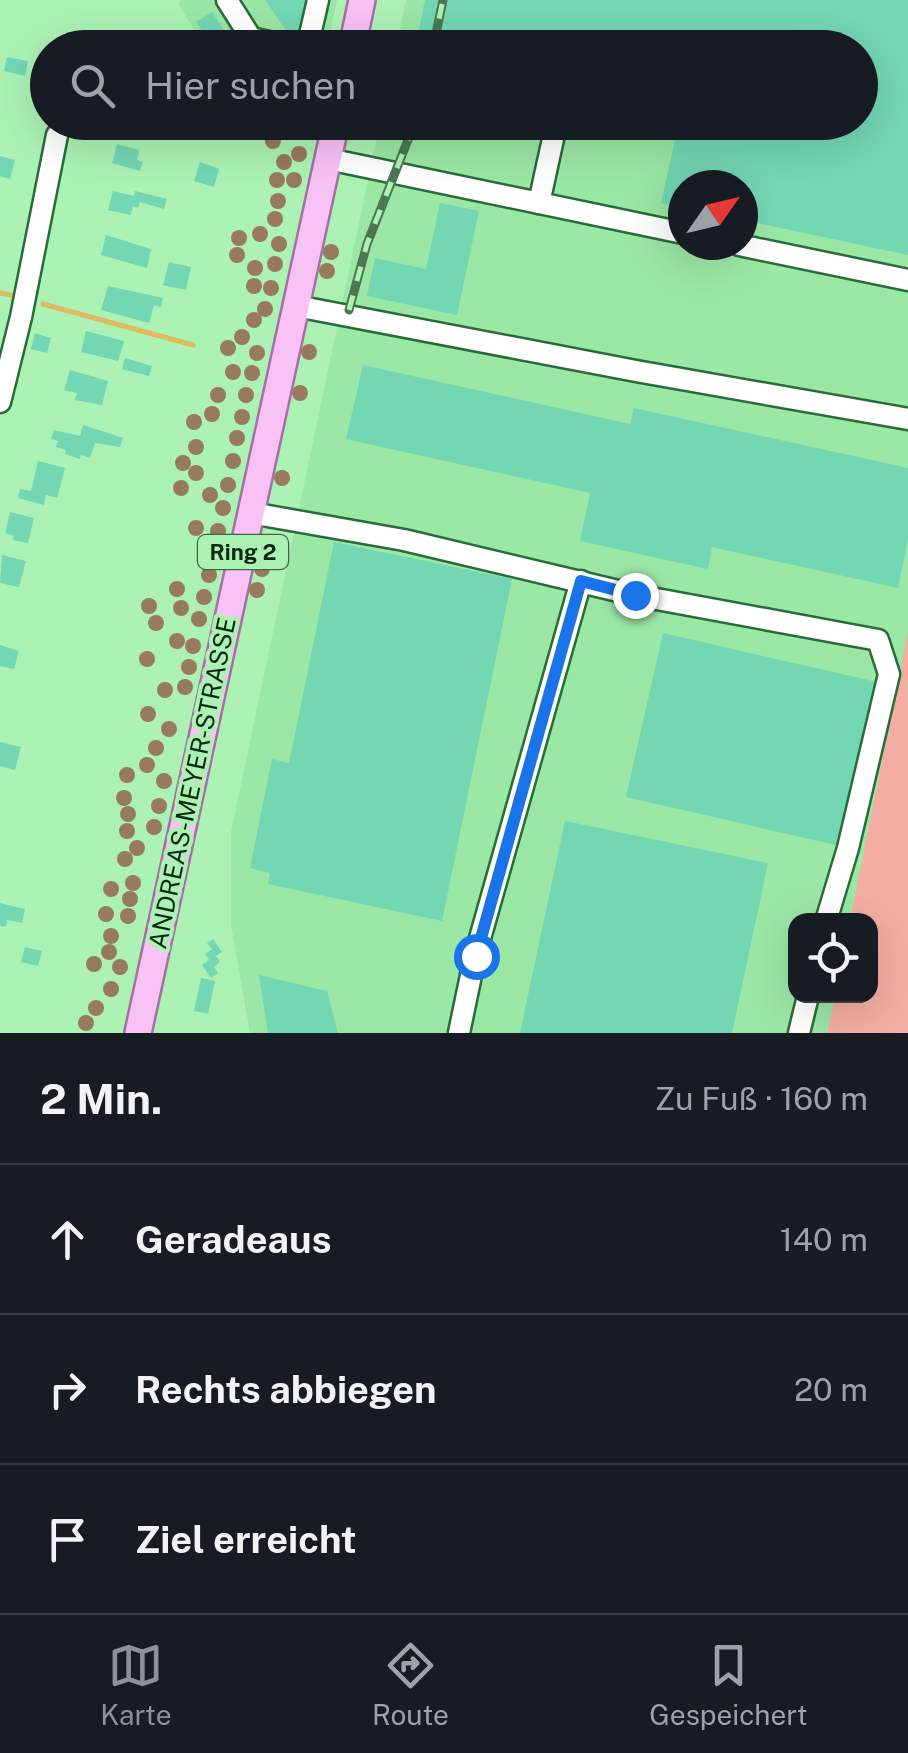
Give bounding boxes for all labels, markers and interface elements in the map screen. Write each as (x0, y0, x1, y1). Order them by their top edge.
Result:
search box (30, 30, 878, 140)
icon: search (65, 58, 120, 113)
text: Hier suchen (145, 63, 356, 108)
north arrow (668, 170, 758, 260)
road number: Ring 2 (198, 535, 288, 569)
route end (613, 573, 659, 619)
street label: ANDREAS-MEYER-STRASSE (142, 614, 242, 952)
map controls (788, 913, 878, 1003)
button: locate (788, 913, 878, 1003)
route start (454, 934, 500, 980)
text: 2 Min. (40, 1074, 162, 1123)
text: Zu Fuß · 160 m (655, 1080, 868, 1117)
icon: ahead (40, 1212, 95, 1267)
text: Geradeaus (135, 1217, 332, 1262)
text: 140 m (780, 1221, 868, 1258)
icon: right (40, 1362, 95, 1417)
text: Rechts abbiegen (135, 1367, 437, 1412)
text: 20 m (794, 1371, 868, 1408)
icon: arrive (40, 1512, 95, 1567)
text: Ziel erreicht (135, 1517, 357, 1562)
tab: Karte (100, 1638, 172, 1731)
tab: Route (372, 1638, 449, 1731)
tab: Gespeichert (649, 1638, 808, 1731)

